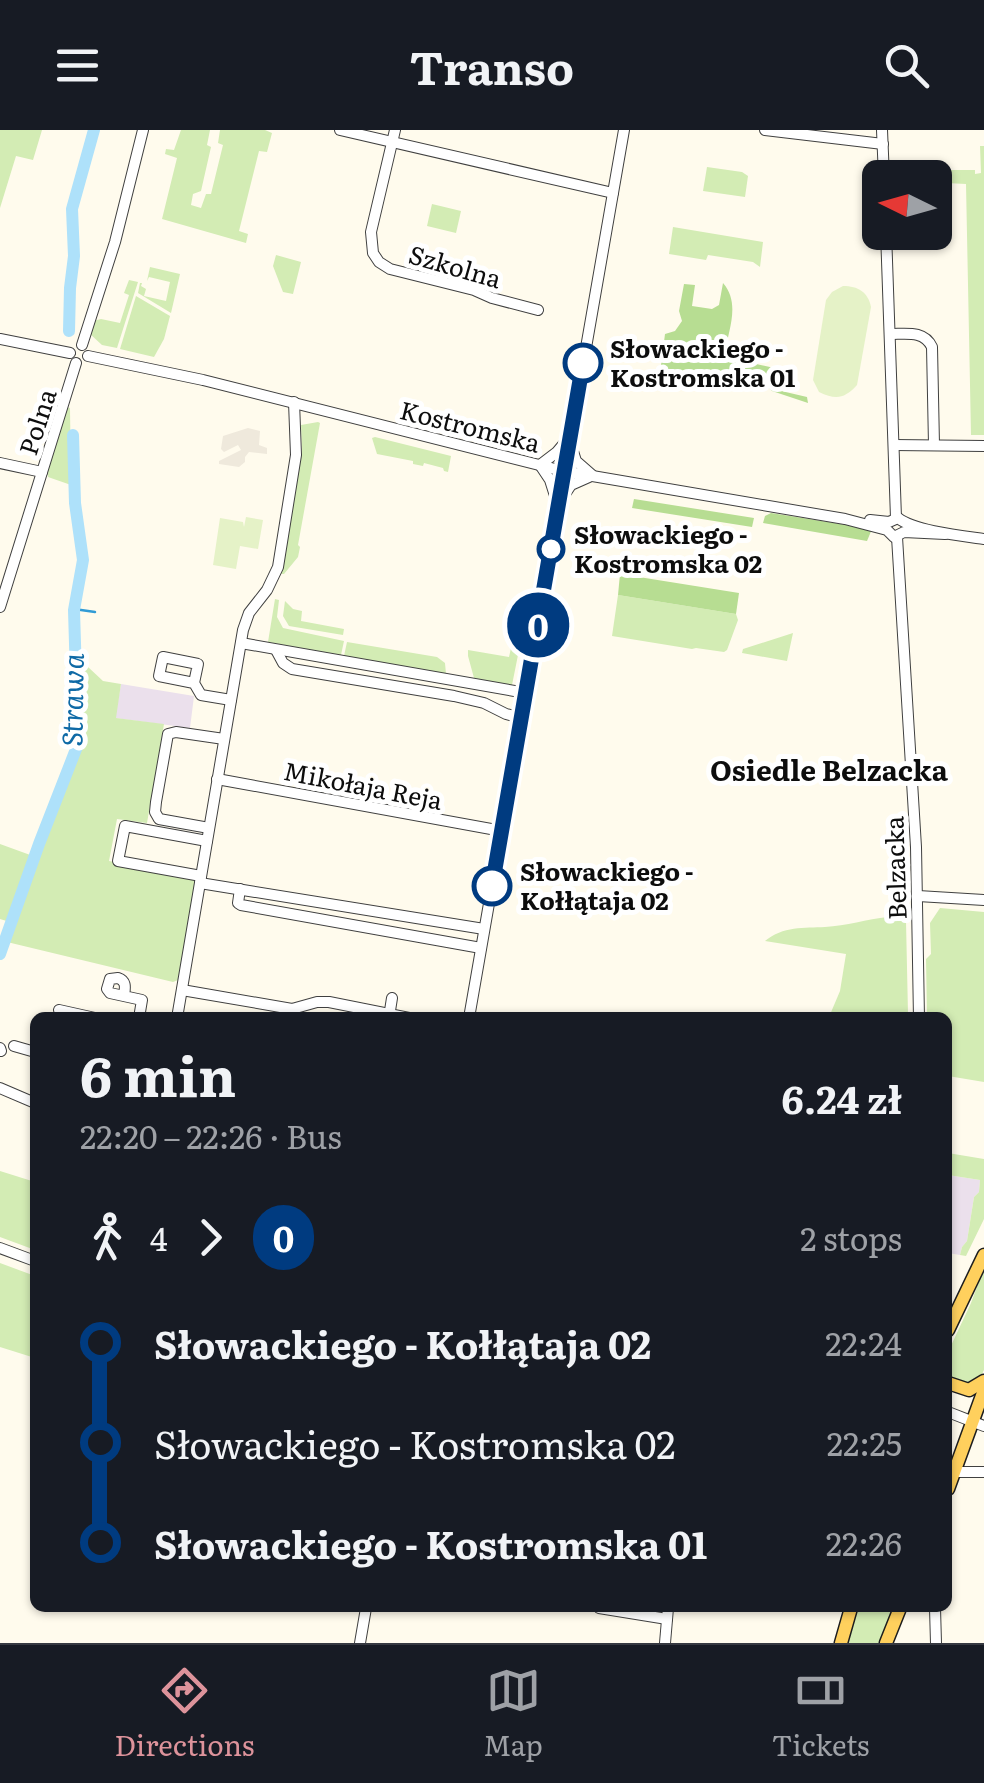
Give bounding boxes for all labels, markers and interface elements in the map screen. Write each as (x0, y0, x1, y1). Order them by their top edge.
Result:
text: Transo (410, 32, 574, 99)
icon: menu (50, 38, 105, 93)
icon: search (879, 38, 934, 93)
north arrow (862, 160, 952, 250)
map controls (862, 160, 952, 250)
street label: Szkolna (405, 235, 506, 297)
place label: Słowackiego - Kostromska 01 (610, 329, 795, 395)
marker: Słowackiego - Kostromska 01 (564, 344, 602, 382)
street label: Polna (9, 383, 65, 459)
street label: Kostromska (396, 390, 545, 461)
place label: Słowackiego - Kostromska 02 (574, 515, 762, 581)
marker: Słowackiego - Kostromska 02 (538, 536, 564, 562)
line badge: 0 (506, 592, 570, 658)
text: 0 (527, 599, 549, 651)
water label: Strawa (49, 653, 93, 747)
district label: Osiedle Belzacka (710, 748, 949, 790)
street label: Mikołaja Reja (281, 751, 446, 818)
street label: Belzacka (874, 815, 915, 921)
place label: Słowackiego - Kołłątaja 02 (520, 852, 694, 918)
marker: Słowackiego - Kołłątaja 02 (473, 867, 511, 905)
text: 6 min (80, 1032, 236, 1114)
text: 6.24 zł (782, 1069, 902, 1126)
text: 22:20 – 22:26 · Bus (80, 1111, 342, 1159)
icon: walk (80, 1210, 135, 1265)
icon: forward (183, 1210, 238, 1265)
text: 0 (273, 1211, 294, 1263)
text: 4 (150, 1213, 168, 1261)
text: 2 stops (800, 1213, 902, 1261)
text: Słowackiego - Kołłątaja 02 (154, 1314, 651, 1371)
text: 22:24 (825, 1318, 902, 1366)
text: Słowackiego - Kostromska 02 (154, 1414, 675, 1471)
text: 22:25 (827, 1418, 902, 1466)
text: Słowackiego - Kostromska 01 (154, 1514, 707, 1571)
text: 22:26 (826, 1518, 902, 1566)
tab: Directions (114, 1663, 254, 1765)
tab: Map (483, 1663, 543, 1765)
tab: Tickets (772, 1663, 870, 1765)

